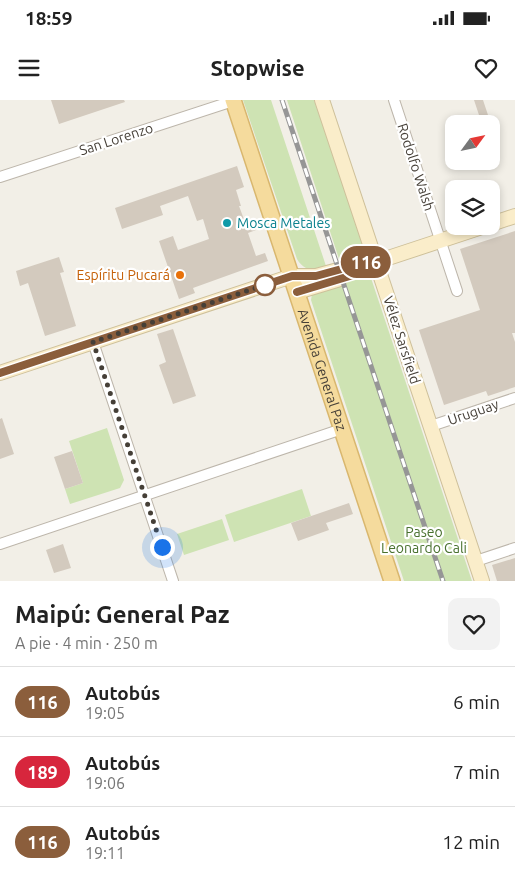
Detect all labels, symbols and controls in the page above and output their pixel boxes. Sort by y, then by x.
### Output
text: 18:59 [25,7,73,29]
icon: menu [15,54,43,82]
icon: heart [472,54,500,82]
text: Stopwise [210,55,305,80]
north arrow [445,115,500,170]
map controls [445,115,500,235]
street label: San Lorenzo [77,120,155,158]
street label: Rodolfo Walsh [394,121,438,213]
button: layers [445,180,500,235]
place label: Mosca Metales [237,215,330,231]
marker: Mosca Metales [221,217,233,229]
line badge: 116 [337,246,395,278]
text: 116 [351,252,381,272]
place label: Espíritu Pucará [77,267,170,283]
marker: Espíritu Pucará [174,269,186,281]
unlabelled marker [254,274,276,296]
street label: Vélez Sarsfield [380,294,424,386]
street label: Avenida General Paz [295,307,350,433]
street label: Uruguay [445,396,501,428]
park label: Paseo Leonardo Cali [381,524,467,556]
your location [150,535,175,560]
button: heart [448,598,500,650]
text: Maipú: General Paz [15,601,230,628]
text: A pie · 4 min · 250 m [15,634,158,652]
text: Autobús [85,682,160,704]
text: 6 min [453,691,500,713]
text: 116 [27,692,58,712]
text: 19:05 [85,704,125,722]
text: Autobús [85,752,160,774]
text: 7 min [453,761,500,783]
text: 189 [27,762,58,782]
text: 19:06 [85,774,125,792]
text: Autobús [85,822,160,844]
text: 12 min [442,831,500,853]
text: 116 [27,832,58,852]
text: 19:11 [85,844,125,862]

